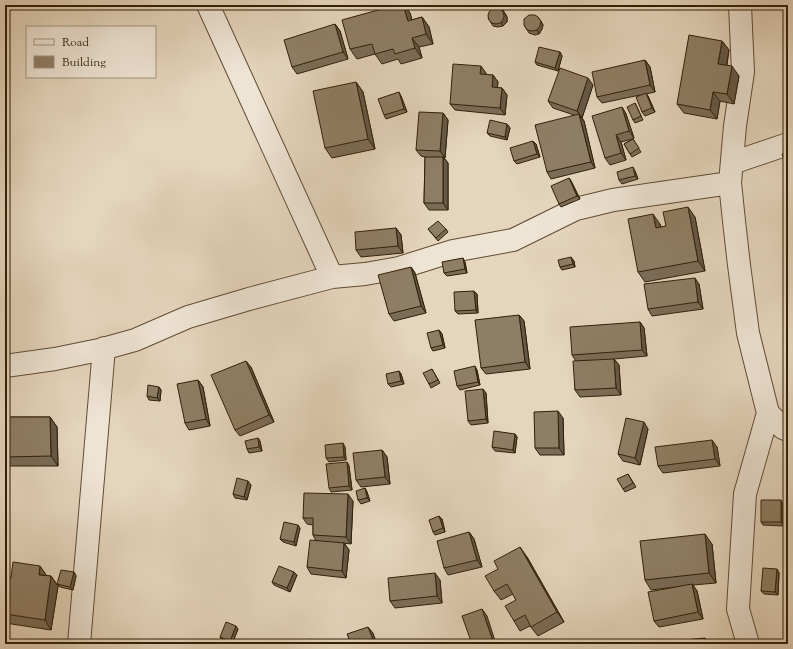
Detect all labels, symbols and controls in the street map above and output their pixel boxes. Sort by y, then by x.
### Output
legend [26,26,156,78]
text: Road [62,34,89,52]
text: Building [62,54,106,72]

